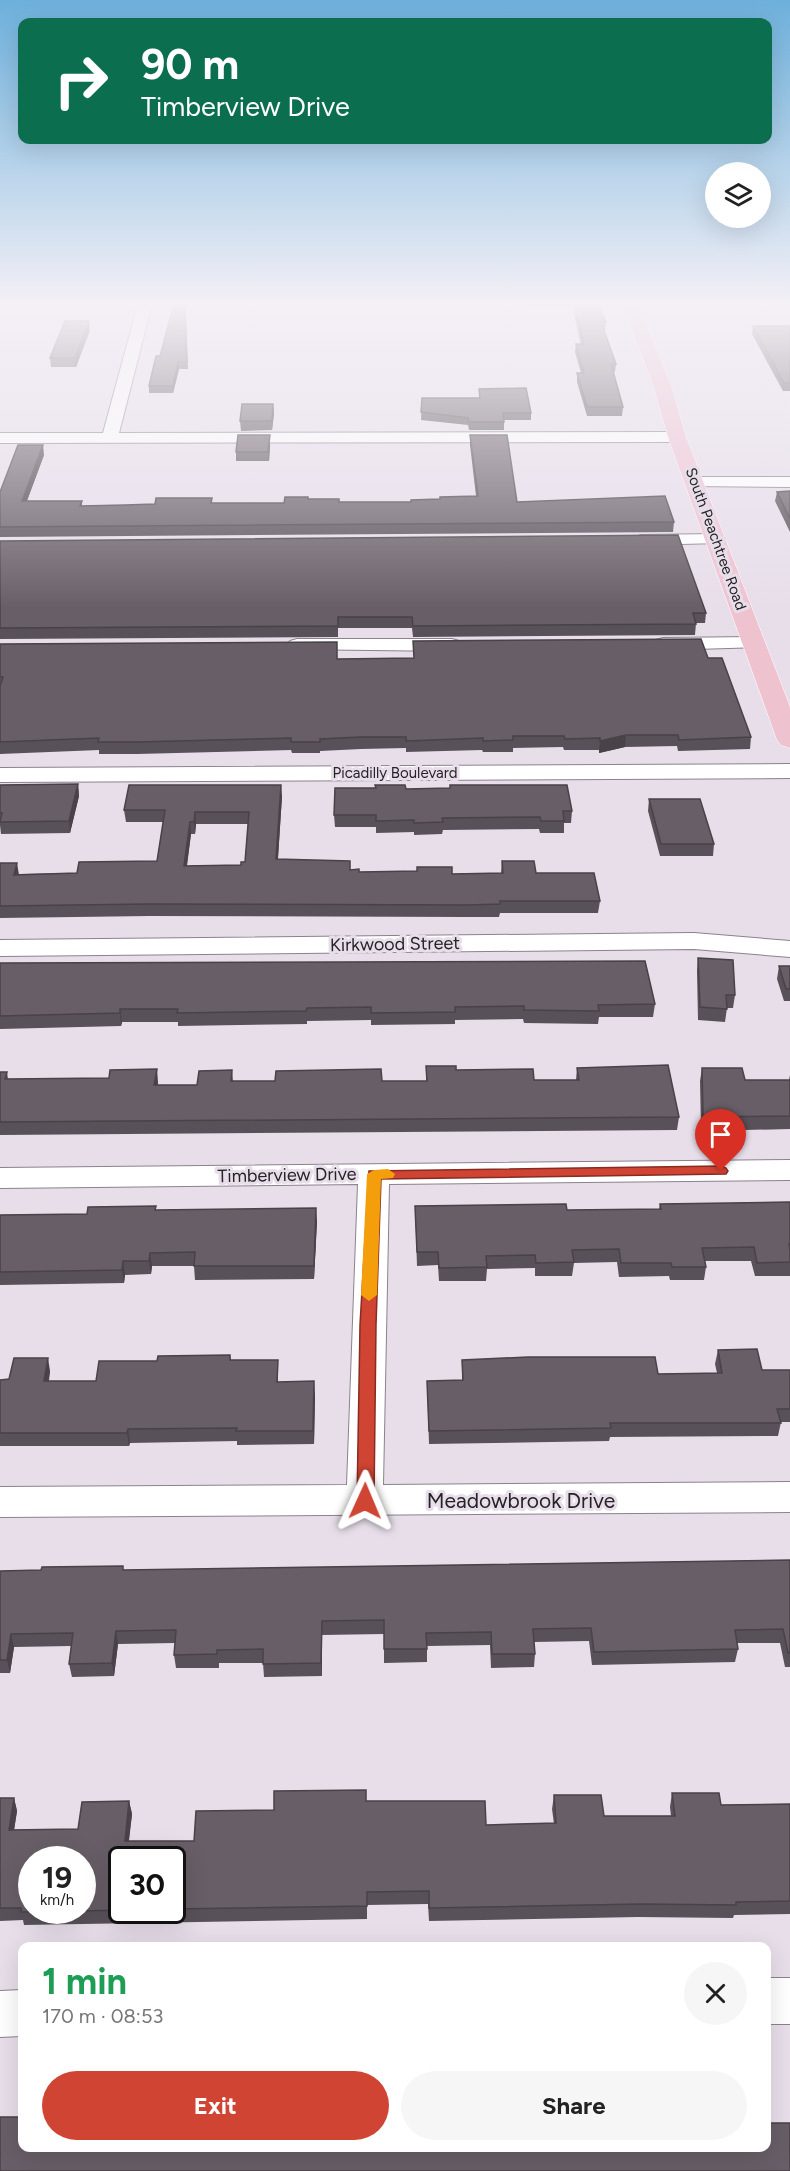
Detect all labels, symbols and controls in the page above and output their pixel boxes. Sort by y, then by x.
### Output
text: 90 m [141,39,239,90]
icon: right [42,42,120,120]
text: Timberview Drive [141,90,350,123]
map controls [705,162,771,228]
button: layers [705,162,771,228]
street label: South Peachtree Road [682,465,750,613]
street label: Picadilly Boulevard [332,764,458,782]
street label: Kirkwood Street [330,932,460,956]
pin [695,1109,746,1171]
icon: arrive [704,1118,737,1151]
street label: Timberview Drive [217,1163,357,1187]
position arrow [333,1469,397,1533]
street label: Meadowbrook Drive [427,1488,615,1513]
speed limit sign: 30 [108,1846,186,1924]
text: 19 [42,1859,72,1896]
text: km/h [40,1891,74,1909]
text: 1 min [42,1960,127,2003]
button: close [684,1962,747,2025]
text: 170 m · 08:53 [42,2004,163,2028]
button: Exit [42,2071,389,2140]
button: Share [401,2071,747,2140]

